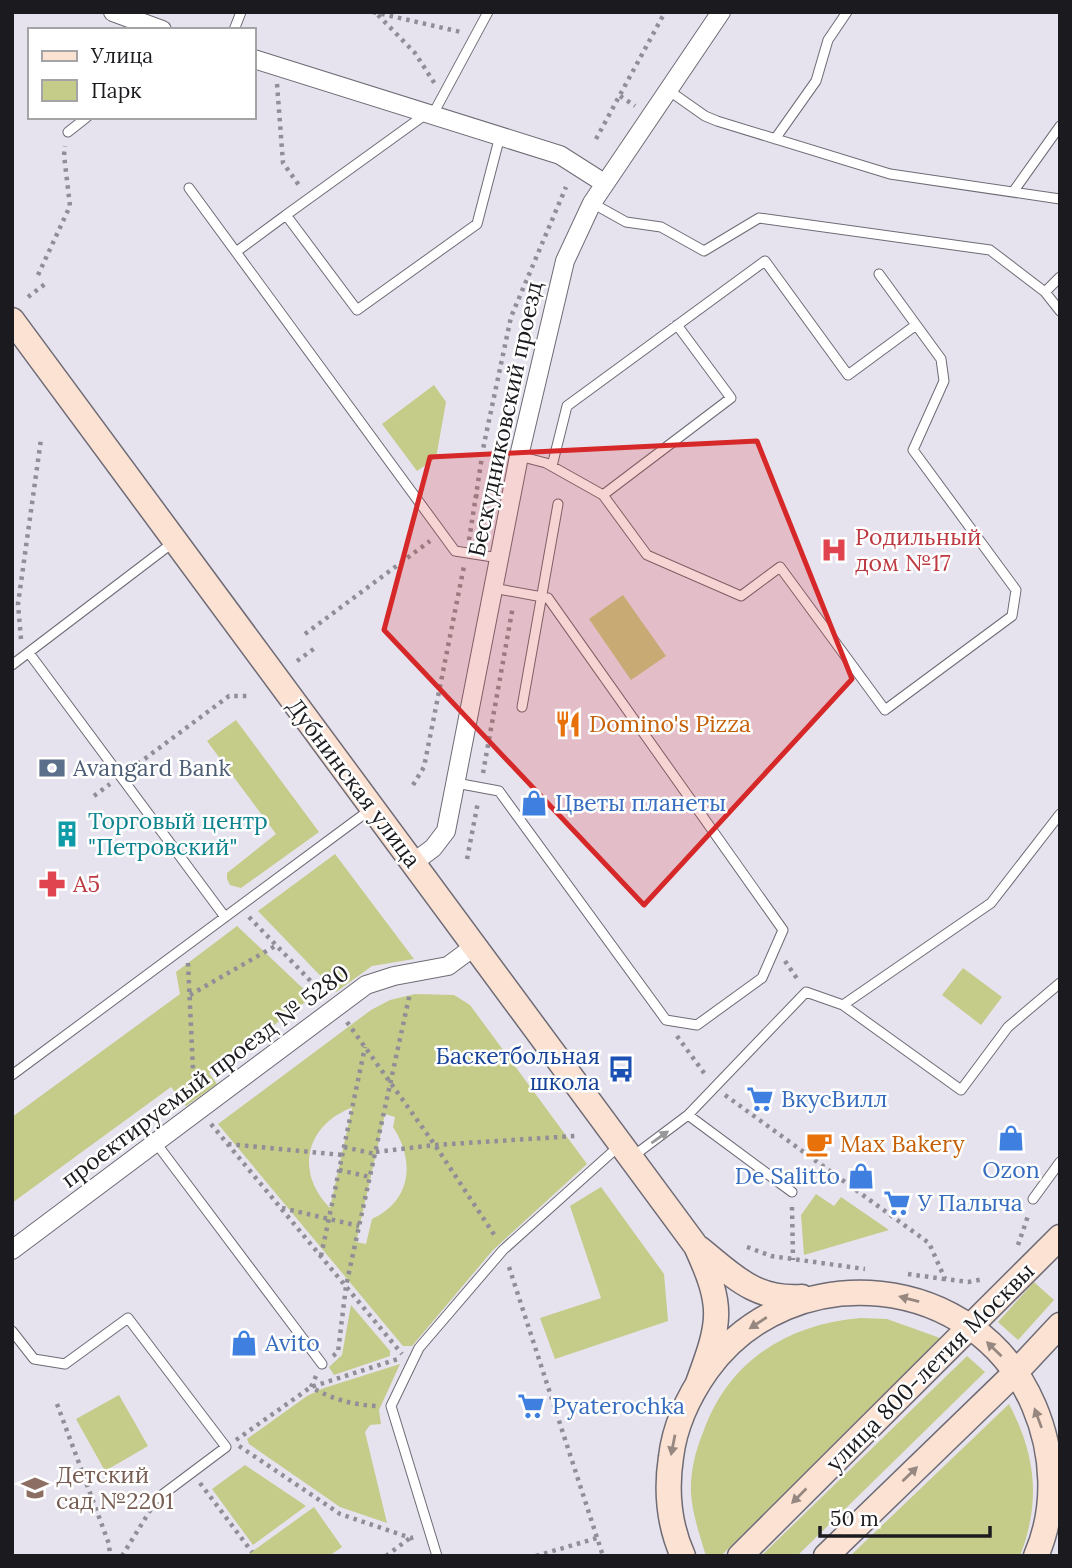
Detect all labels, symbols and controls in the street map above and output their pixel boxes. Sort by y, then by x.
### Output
legend [28,28,256,119]
text: Улица [90,42,153,69]
text: Парк [91,77,142,104]
street label: Бескудниковский проезд [461,279,548,559]
place label: Родильный дом №17 [855,522,981,577]
hospital icon: Родильный дом №17 [819,535,849,565]
street label: Дубнинская улица [281,692,428,873]
restaurant icon: Domino's Pizza [553,709,583,739]
place label: Domino's Pizza [589,709,751,738]
bank icon: Avangard Bank [37,753,67,783]
place label: Avangard Bank [72,753,231,782]
shop icon: Цветы планеты [519,788,549,818]
place label: Цветы планеты [555,788,726,817]
place label: Торговый центр "Петровский" [88,806,268,861]
building icon: Торговый центр "Петровский" [52,819,82,849]
pharmacy icon: А5 [37,869,67,899]
place label: А5 [72,869,100,898]
street label: проектируемый проезд № 5280 [55,958,354,1193]
place label: Баскетбольная школа [436,1041,600,1096]
bus stop icon: Баскетбольная школа [606,1054,636,1084]
supermarket icon: ВкусВилл [745,1084,775,1114]
place label: ВкусВилл [781,1084,887,1113]
shop icon: Ozon [996,1123,1026,1153]
cafe icon: Max Bakery [804,1129,834,1159]
place label: Max Bakery [840,1129,965,1158]
one-way arrow [651,1130,669,1144]
place label: Ozon [982,1155,1040,1184]
place label: De Salitto [735,1161,840,1190]
shop icon: De Salitto [846,1161,876,1191]
supermarket icon: У Палыча [882,1188,912,1218]
place label: У Палыча [917,1188,1023,1217]
street label: улица 800-летия Москвы [819,1256,1040,1477]
one-way arrow [898,1294,919,1304]
one-way arrow [748,1316,767,1329]
shop icon: Avito [229,1328,259,1358]
place label: Avito [264,1328,320,1357]
one-way arrow [986,1340,1003,1357]
supermarket icon: Pyaterochka [516,1391,546,1421]
place label: Pyaterochka [552,1391,685,1420]
one-way arrow [1033,1407,1044,1428]
one-way arrow [667,1434,678,1456]
place label: Детский сад №2201 [56,1460,174,1515]
one-way arrow [902,1466,919,1483]
school or university icon: Детский сад №2201 [20,1473,50,1503]
one-way arrow [791,1487,808,1504]
scale bar [820,1494,990,1538]
text: 50 m [830,1505,879,1532]

